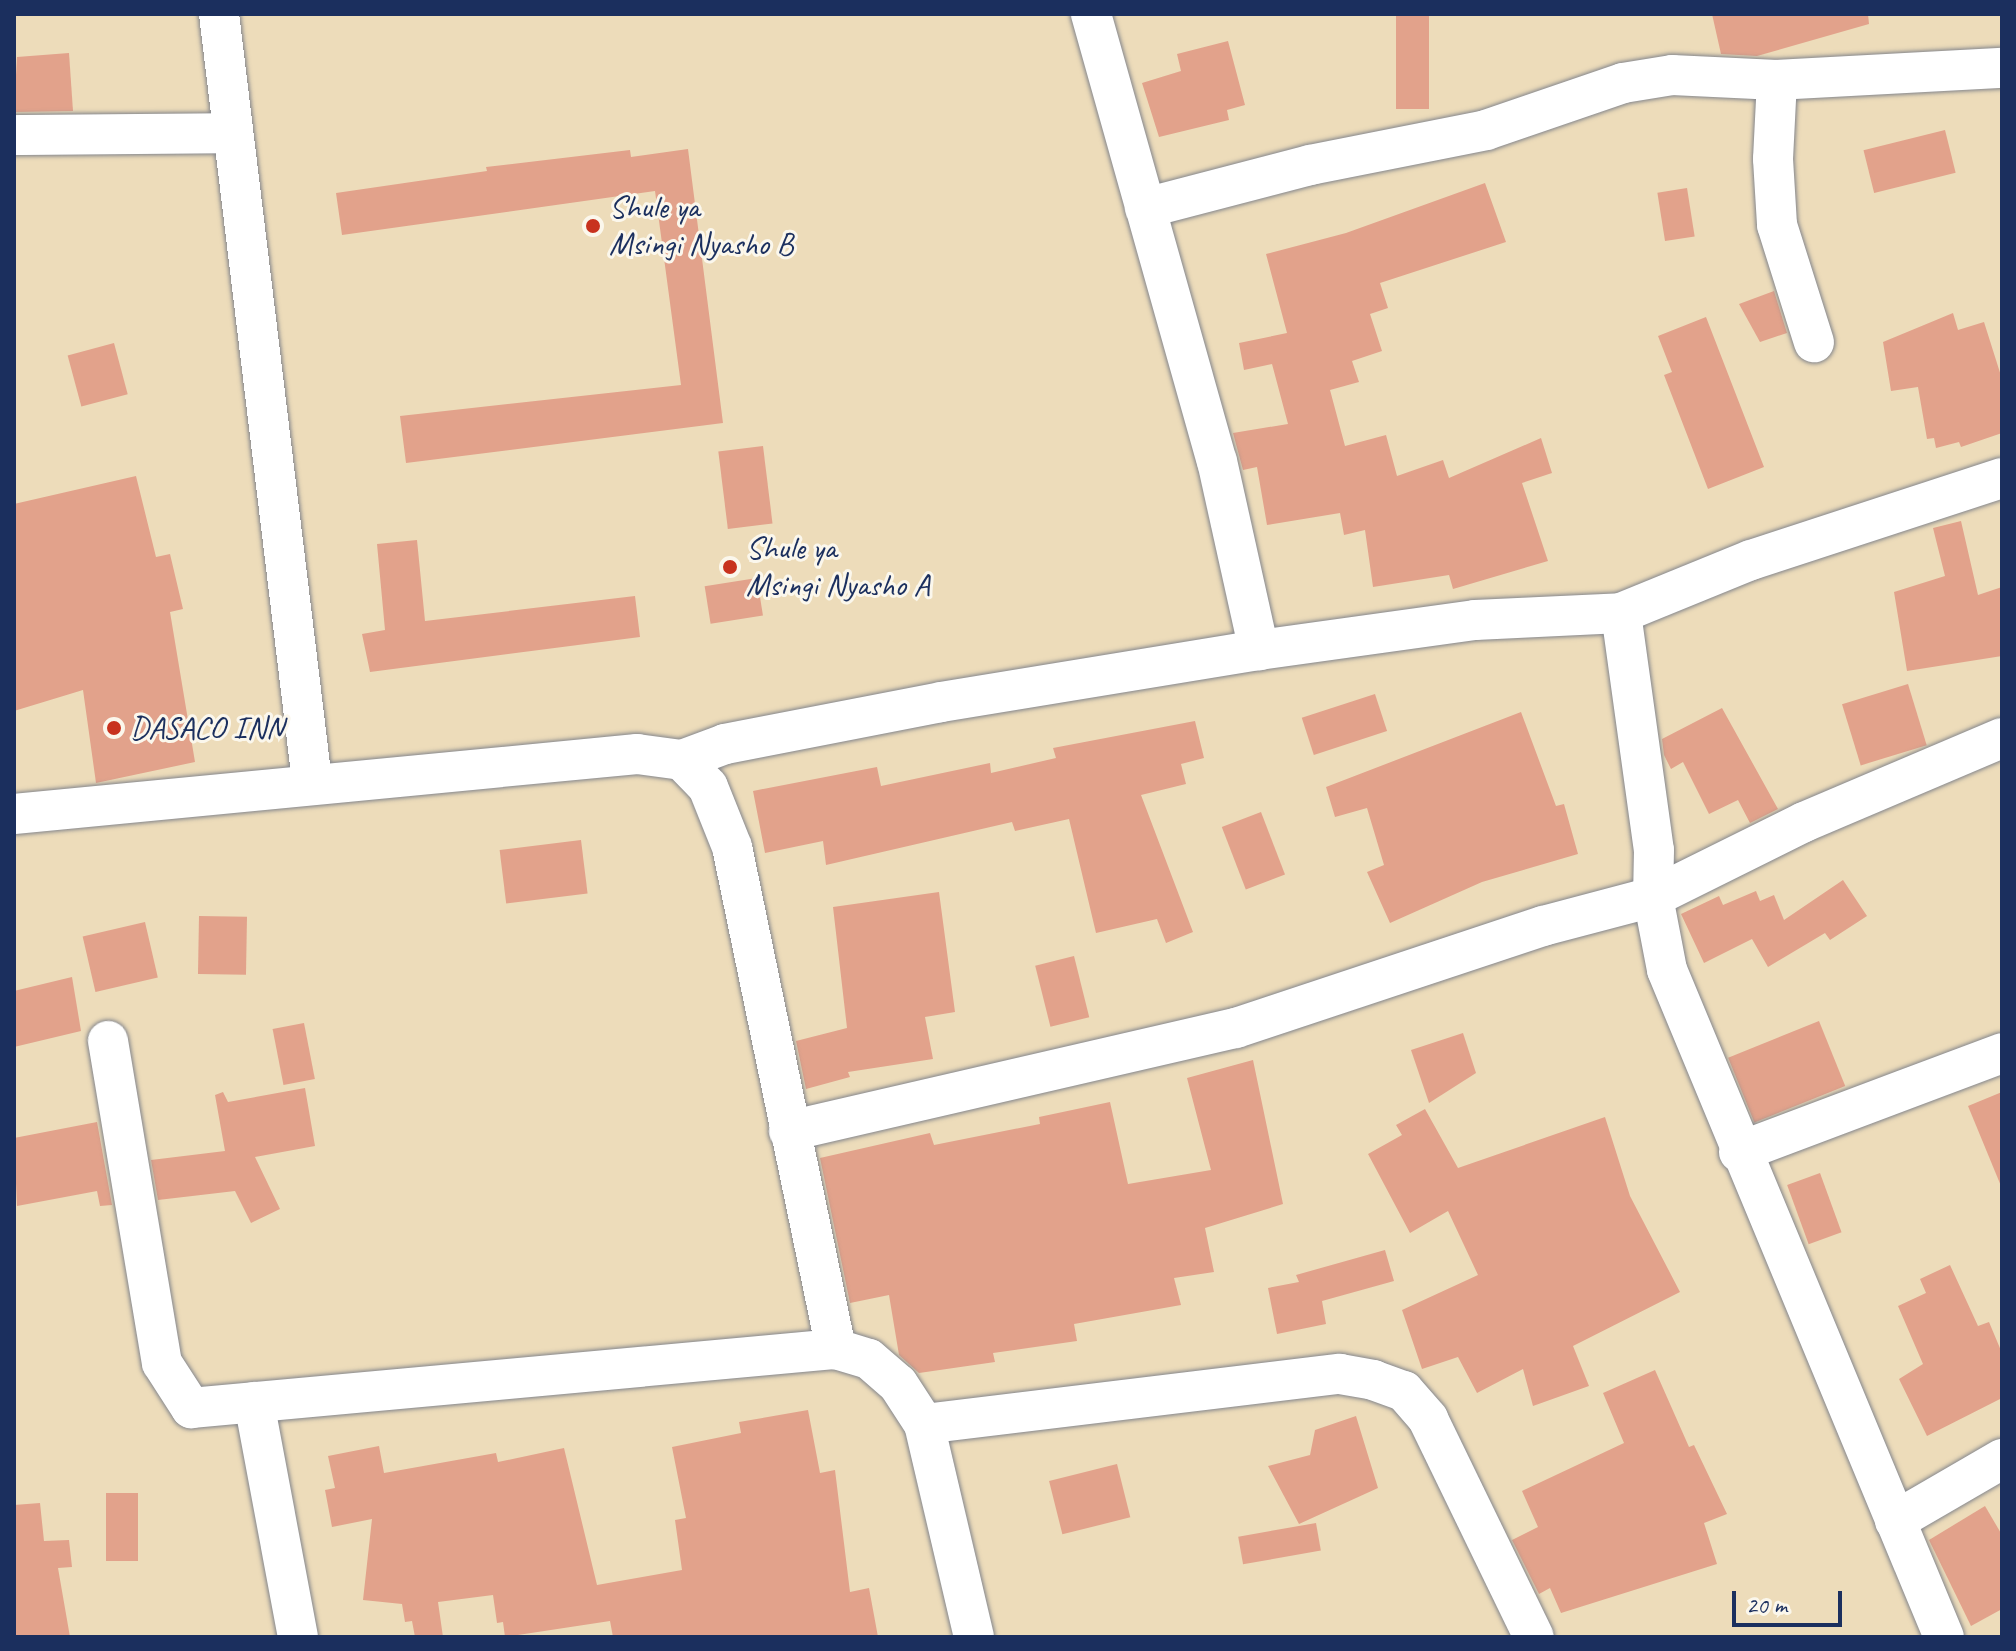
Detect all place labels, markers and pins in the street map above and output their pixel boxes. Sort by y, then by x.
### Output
place label: Shule ya Msingi Nyasho B [609,189,794,264]
marker: Shule ya Msingi Nyasho B [584,217,602,235]
place label: Shule ya Msingi Nyasho A [746,530,930,605]
marker: Shule ya Msingi Nyasho A [721,558,739,576]
place label: DASACO INN [130,709,284,747]
marker: DASACO INN [105,719,123,737]

